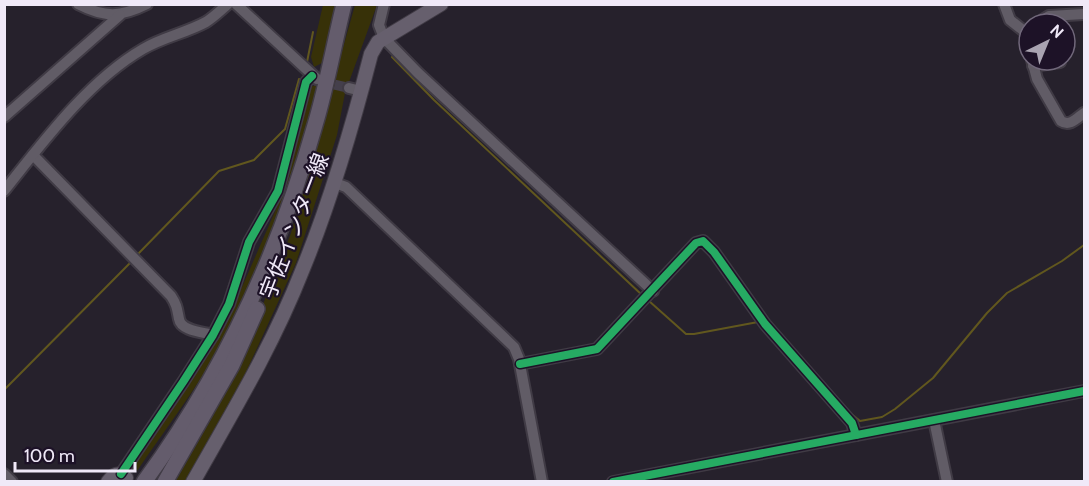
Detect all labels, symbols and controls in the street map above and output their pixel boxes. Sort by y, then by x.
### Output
north arrow [1017,12,1077,72]
text: N [1046,21,1068,42]
street label: 宇佐インター線 [254,149,335,303]
scale bar [15,435,135,473]
text: 100 m [24,445,75,467]

